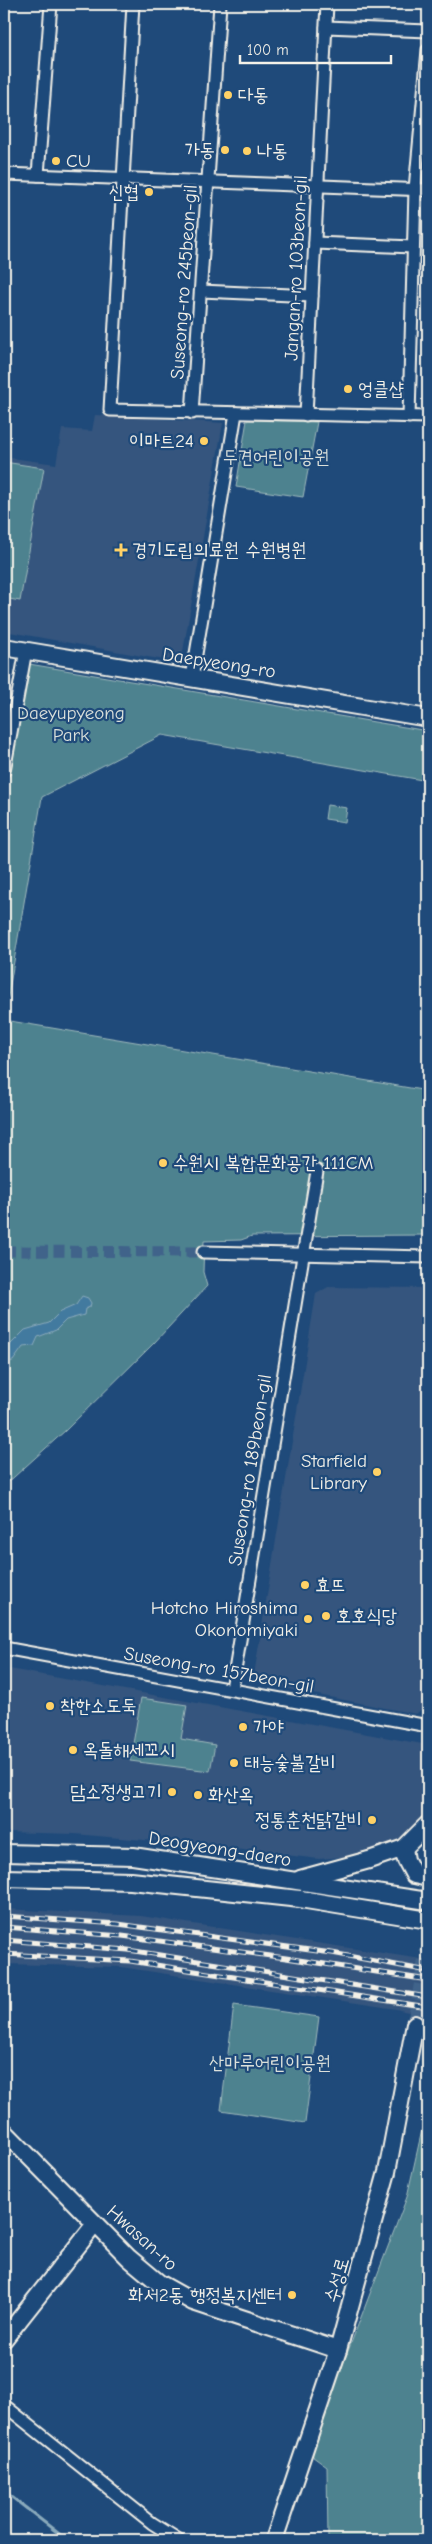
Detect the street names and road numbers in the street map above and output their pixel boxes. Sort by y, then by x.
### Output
street label: Jangan-ro 103beon-gil [280,175,312,361]
street label: Suseong-ro 245beon-gil [166,184,202,380]
street label: Daepyeong-ro [161,643,277,683]
street label: Suseong-ro 189beon-gil [224,1373,276,1567]
street label: Suseong-ro 157beon-gil [122,1642,316,1698]
street label: Deogyeong-daero [147,1827,293,1871]
street label: Hwasan-ro [102,2201,182,2275]
street label: 수성로 [320,2255,354,2305]

